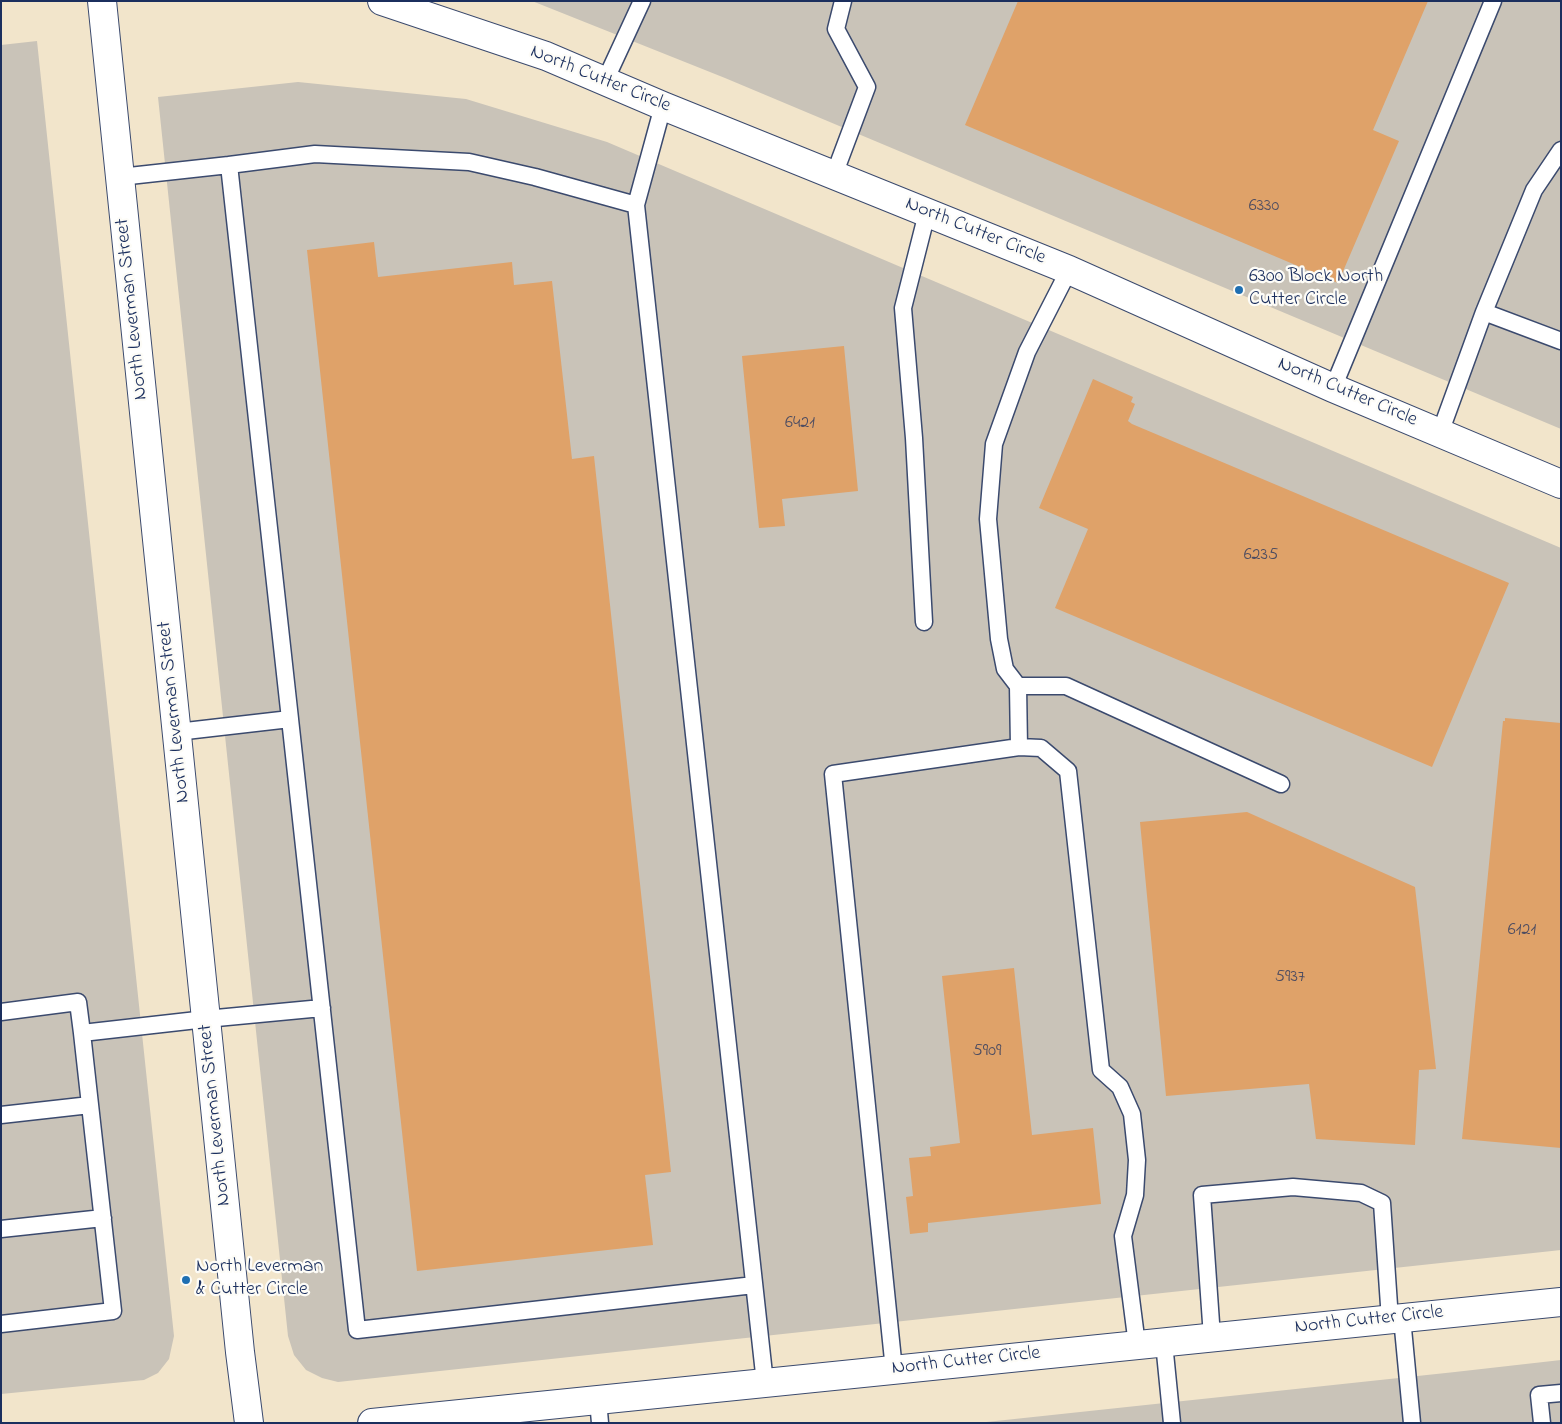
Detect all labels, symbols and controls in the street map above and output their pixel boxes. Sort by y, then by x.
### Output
street label: North Cutter Circle [526,41,674,119]
street label: North Cutter Circle [901,193,1049,271]
house number: 6330 [1249,196,1279,218]
street label: North Leverman Street [112,217,154,401]
place label: 6300 Block North Cutter Circle [1249,266,1383,313]
marker: 6300 Block North Cutter Circle [1233,284,1245,296]
street label: North Cutter Circle [1274,353,1420,433]
house number: 6421 [785,413,815,435]
house number: 6235 [1244,545,1278,567]
street label: North Leverman Street [154,620,196,804]
house number: 6121 [1508,920,1536,942]
house number: 5937 [1275,967,1305,989]
street label: North Leverman Street [195,1023,237,1207]
house number: 5909 [973,1041,1001,1063]
place label: North Leverman & Cutter Circle [196,1256,323,1303]
marker: North Leverman & Cutter Circle [180,1274,192,1286]
street label: North Cutter Circle [1294,1301,1444,1341]
street label: North Cutter Circle [891,1342,1041,1382]

